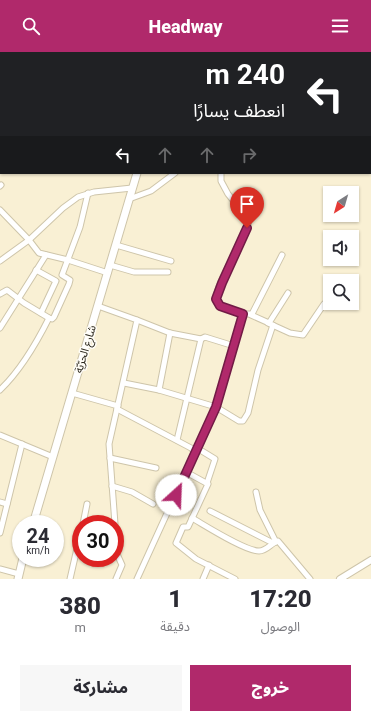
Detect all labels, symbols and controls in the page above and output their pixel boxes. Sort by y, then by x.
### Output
icon: search [20,15,42,37]
icon: menu [329,15,351,37]
text: Headway [149,16,222,37]
text: 240 m [206,58,285,91]
icon: left [299,68,351,120]
text: انعطف يسارًا [193,100,285,121]
icon: left [112,144,134,166]
icon: ahead [154,144,176,166]
icon: ahead [196,144,218,166]
icon: right [238,144,260,166]
north arrow [323,186,359,222]
map controls [323,186,359,310]
pin [230,187,264,228]
icon: arrive [236,193,258,215]
button: sound [323,230,359,266]
button: search [323,274,359,310]
street label: شارع الحرّيّة [72,323,100,375]
position arrow [155,474,197,516]
speed limit sign: 30 [72,515,124,567]
text: 24 [27,524,49,548]
text: km/h [26,545,50,556]
text: 1 [168,585,182,613]
text: 17:20 [249,585,312,613]
text: 380 [59,592,101,620]
text: دقيقة [160,619,190,634]
text: الوصول [261,619,300,634]
text: m [74,620,86,635]
button: مشاركة [20,665,182,711]
button: خروج [190,665,351,711]

